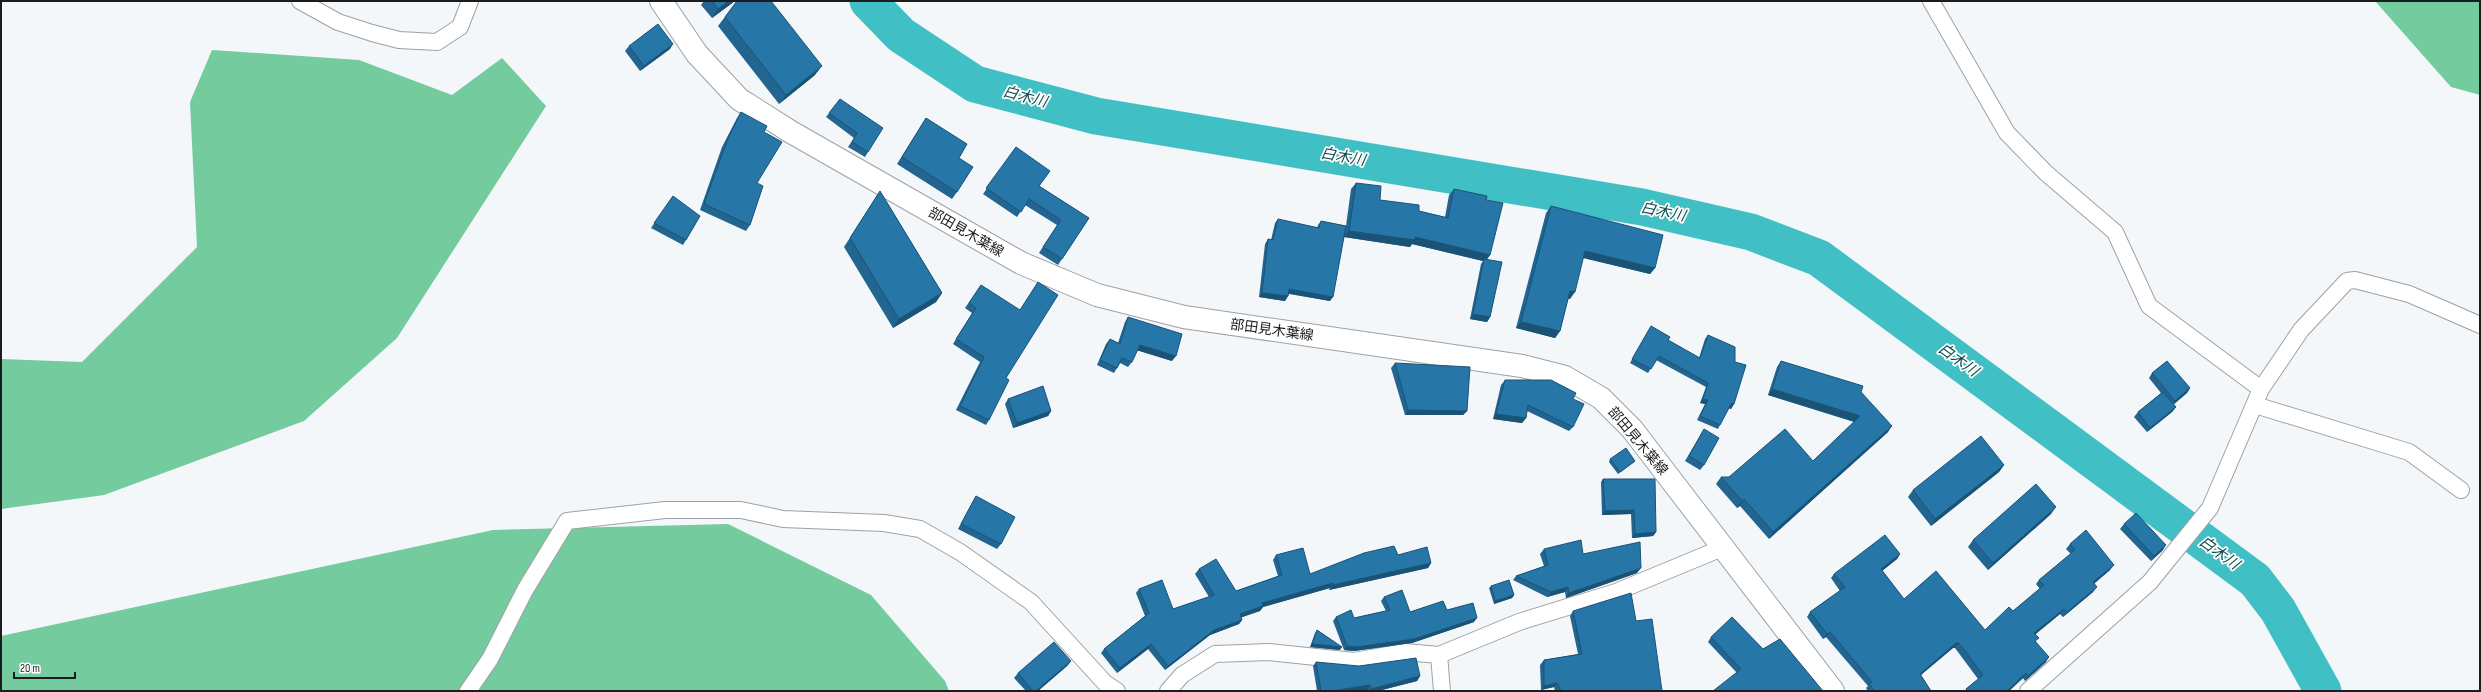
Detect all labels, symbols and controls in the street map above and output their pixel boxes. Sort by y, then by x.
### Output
water label: 白木川 [1001,82,1051,113]
water label: 白木川 [1319,144,1369,171]
water label: 白木川 [1639,198,1689,226]
street label: 部田見木葉線 [925,204,1007,260]
street label: 部田見木葉線 [1229,316,1315,344]
water label: 白木川 [1934,339,1983,382]
street label: 部田見木葉線 [1604,403,1672,479]
water label: 白木川 [2195,532,2244,575]
scale bar [14,654,75,680]
text: 20 m [20,661,40,676]

